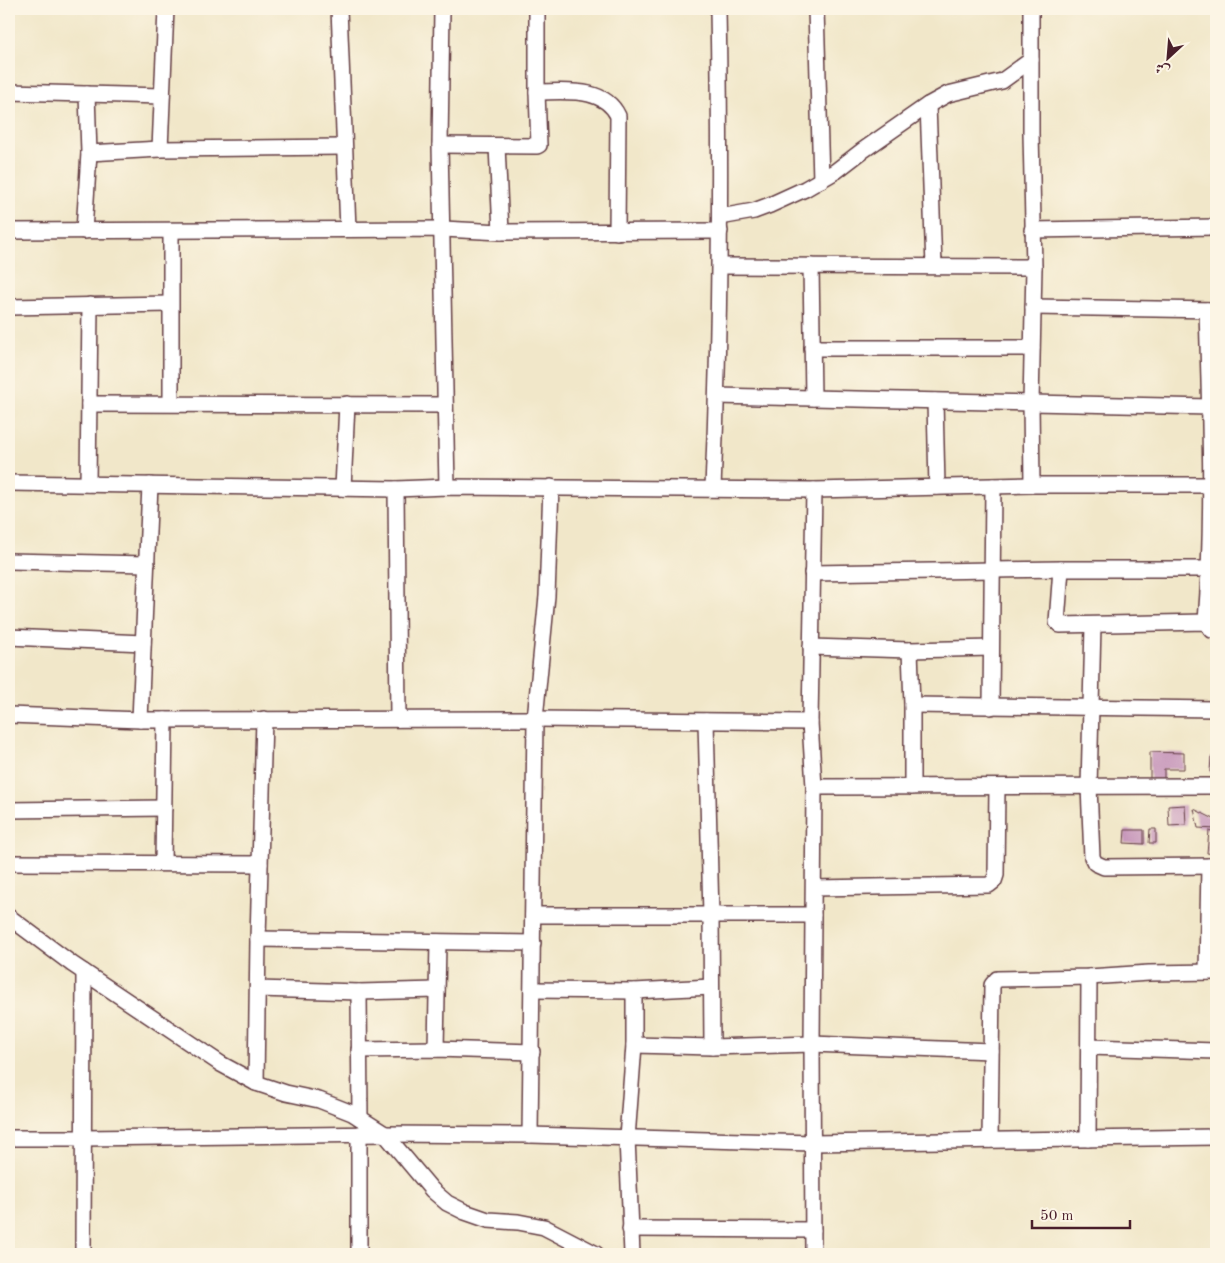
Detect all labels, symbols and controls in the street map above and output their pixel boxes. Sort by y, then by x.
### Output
north arrow [1142,32,1192,82]
text: ش [1153,59,1172,78]
scale bar [1032,1198,1130,1230]
text: 50 m [1040,1209,1074,1224]

